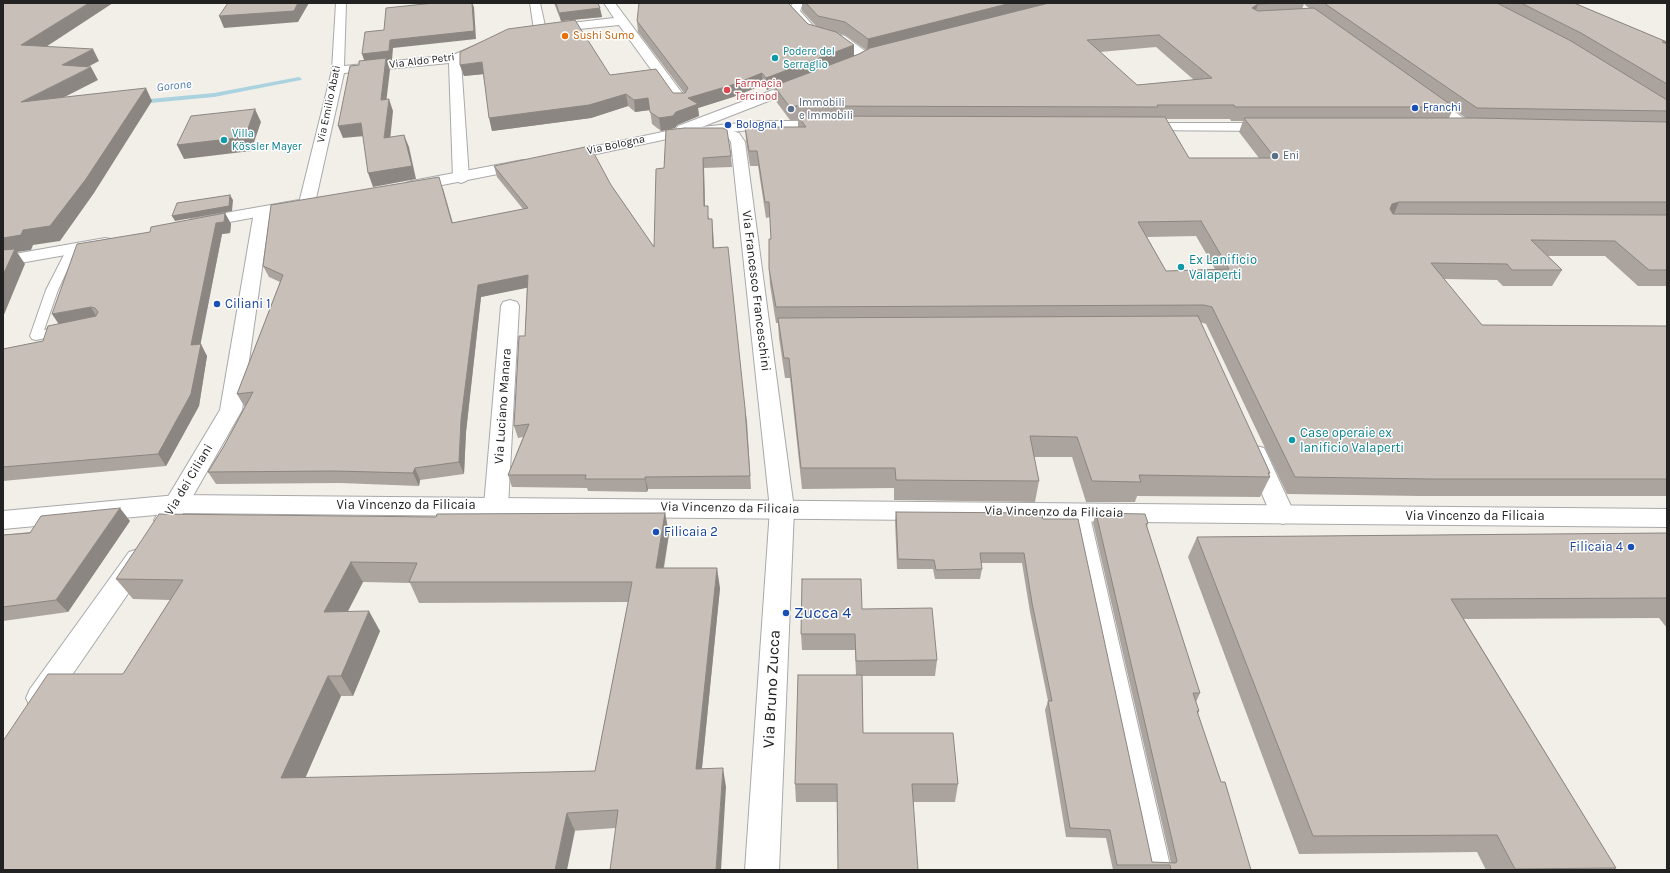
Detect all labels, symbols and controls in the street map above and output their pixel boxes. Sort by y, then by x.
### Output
place label: Sushi Sumo [573,29,634,43]
marker: Sushi Sumo [560,31,570,41]
place label: Podere del Serraglio [783,45,835,71]
street label: Via Aldo Petri [389,50,455,72]
marker: Podere del Serraglio [770,53,780,63]
street label: Via Emilio Abati [314,64,344,144]
water label: Gorone [156,77,192,95]
place label: Farmacia Tercinod [735,77,782,103]
marker: Farmacia Tercinod [722,85,732,95]
place label: Immobili e Immobili [799,96,853,122]
place label: Franchi [1423,101,1461,115]
marker: Franchi [1410,103,1420,113]
marker: Immobili e Immobili [786,104,796,114]
place label: Bologna 1 [736,118,783,132]
marker: Bologna 1 [723,120,733,130]
place label: Villa Kössler Mayer [232,127,302,153]
street label: Via Bologna [586,132,646,158]
marker: Villa Kössler Mayer [219,135,229,145]
place label: Eni [1283,149,1299,163]
marker: Eni [1270,151,1280,161]
street label: Via Francesco Franceschini [738,210,774,372]
place label: Ex Lanificio Valaperti [1189,252,1257,283]
marker: Ex Lanificio Valaperti [1176,262,1186,272]
place label: Ciliani 1 [225,296,271,312]
marker: Ciliani 1 [212,299,222,309]
street label: Via Luciano Manara [491,348,515,464]
place label: Case operaie ex lanificio Valaperti [1300,425,1404,456]
marker: Case operaie ex lanificio Valaperti [1287,435,1297,445]
street label: Via dei Ciliani [161,441,217,519]
street label: Via Vincenzo da Filicaia [336,497,476,513]
street label: Via Vincenzo da Filicaia [660,499,800,517]
street label: Via Vincenzo da Filicaia [984,503,1124,521]
street label: Via Vincenzo da Filicaia [1405,508,1545,524]
place label: Filicaia 2 [664,524,718,540]
marker: Filicaia 2 [651,527,661,537]
place label: Filicaia 4 [1570,539,1623,555]
marker: Filicaia 4 [1626,542,1636,552]
place label: Zucca 4 [794,603,851,623]
marker: Zucca 4 [781,608,791,618]
street label: Via Bruno Zucca [759,629,785,749]

